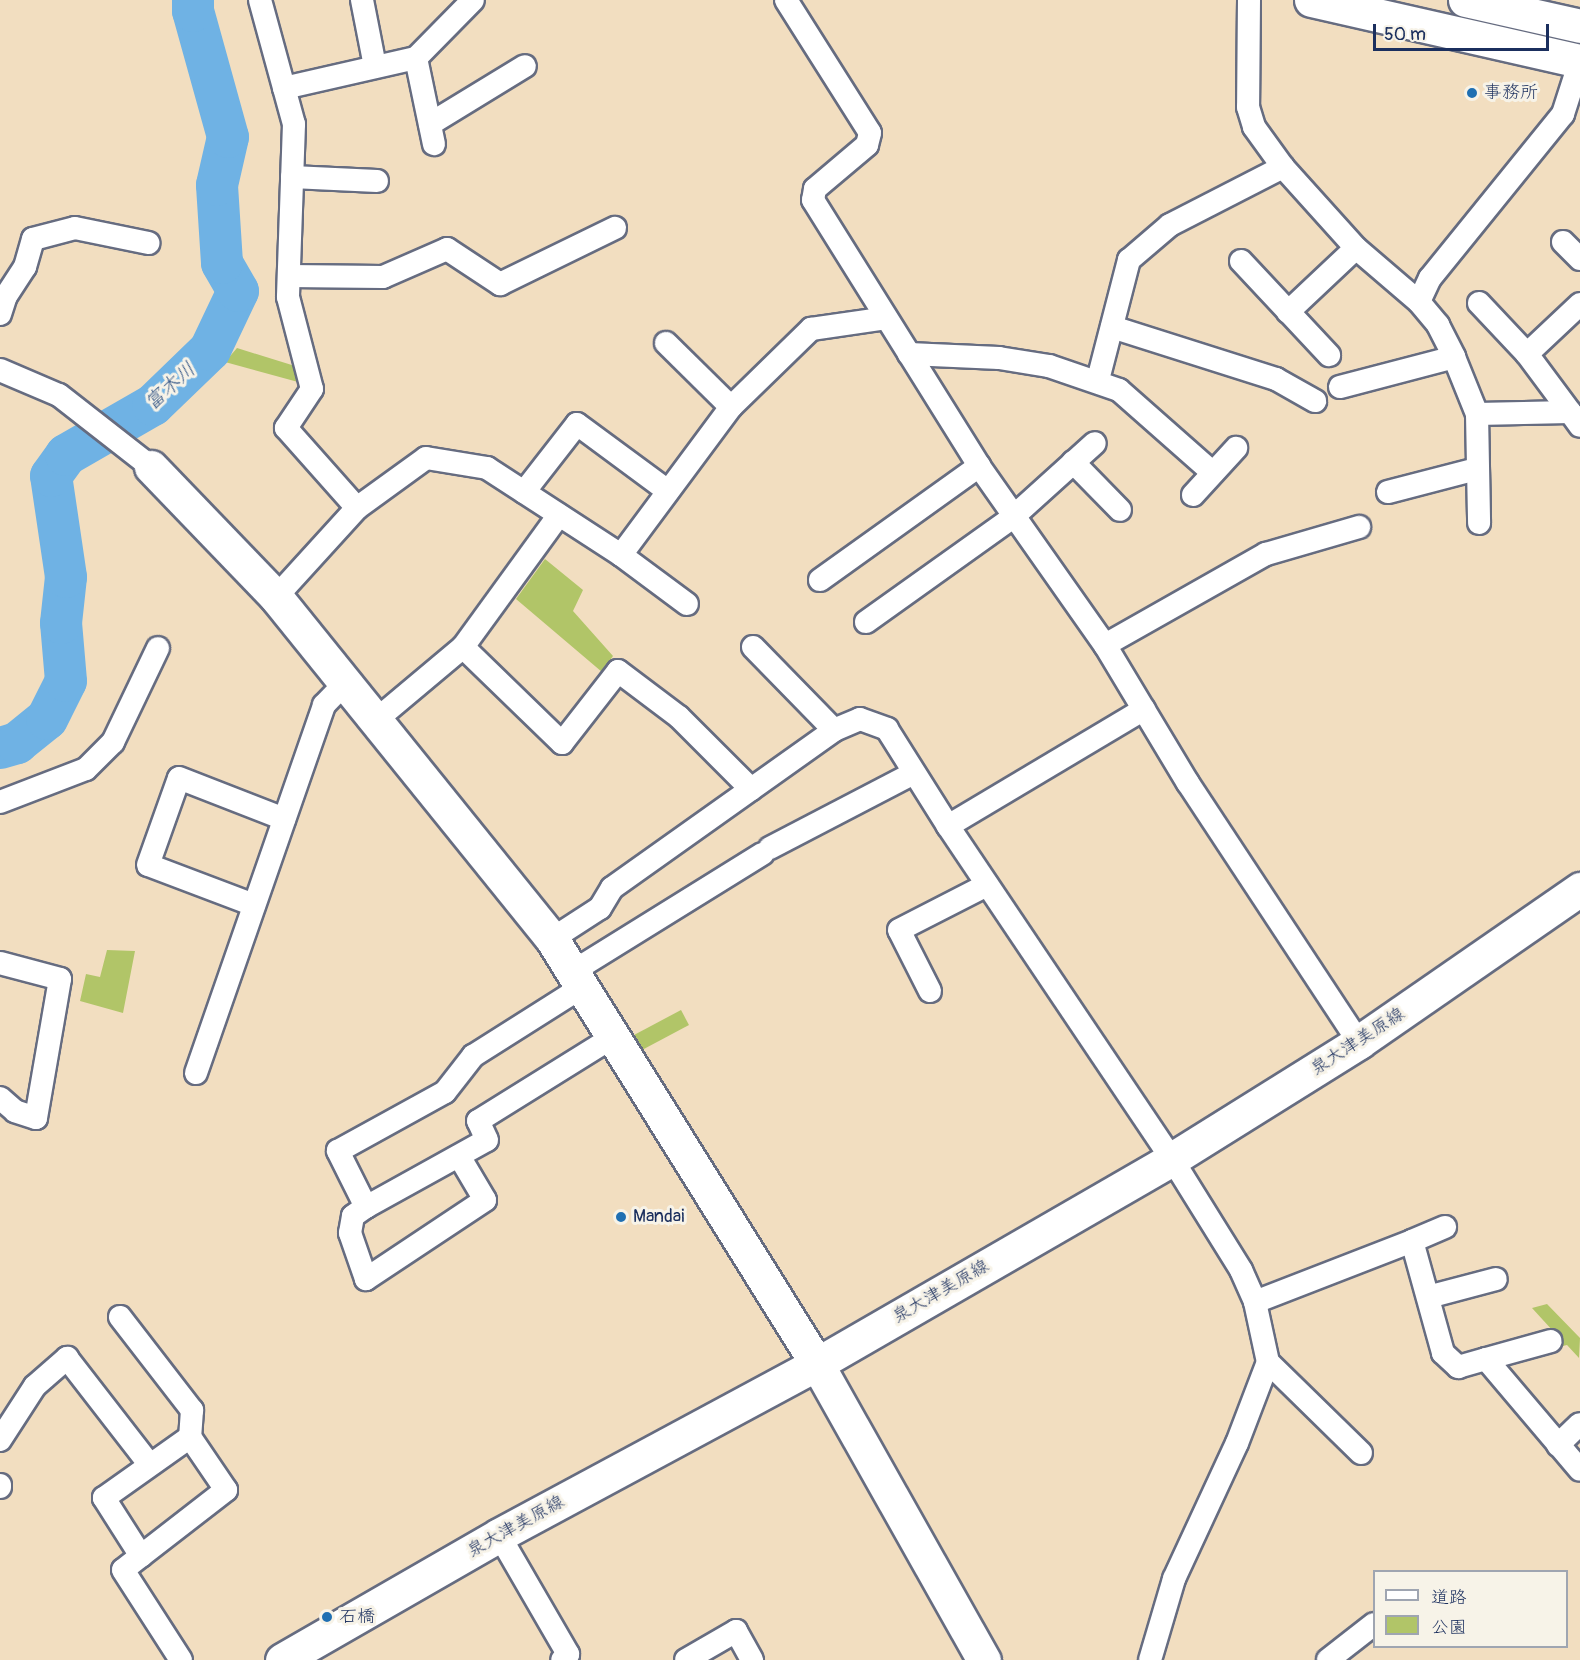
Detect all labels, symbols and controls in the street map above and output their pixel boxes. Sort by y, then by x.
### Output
scale bar [1376,12,1552,50]
text: 50 m [1384,23,1426,46]
place label: 事務所 [1484,82,1538,104]
marker: 事務所 [1465,86,1479,100]
water label: 富木川 [140,357,200,415]
street label: 泉大津美原線 [1307,1004,1409,1080]
place label: Mandai [633,1206,684,1228]
marker: Mandai [614,1210,628,1224]
street label: 泉大津美原線 [889,1256,993,1328]
street label: 泉大津美原線 [464,1491,568,1563]
legend [1373,1570,1568,1648]
text: 道路 [1431,1586,1467,1609]
place label: 石橋 [339,1606,375,1628]
marker: 石橋 [320,1610,334,1624]
text: 公園 [1431,1616,1467,1639]

